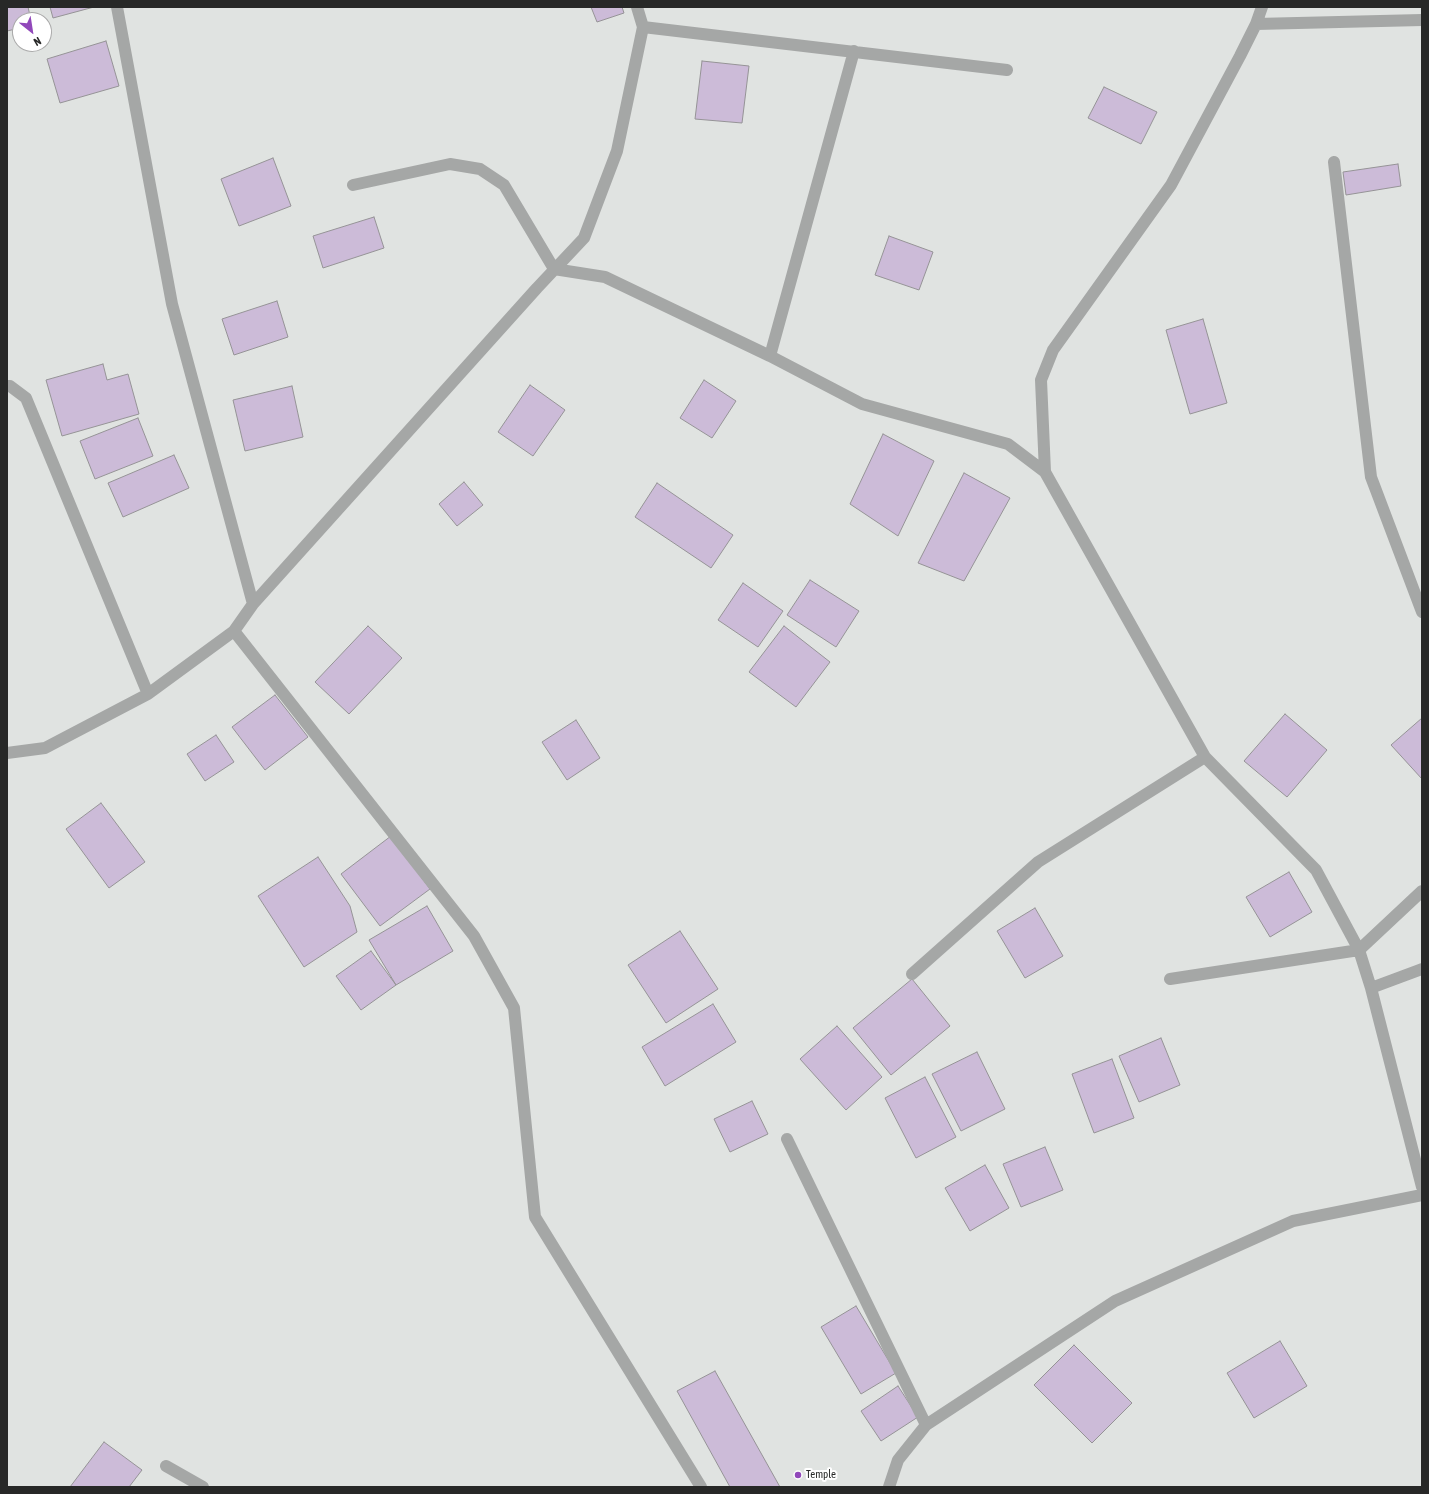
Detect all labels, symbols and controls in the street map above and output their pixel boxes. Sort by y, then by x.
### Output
north arrow [12,12,52,52]
text: N [32,35,43,48]
place label: Temple [806,1468,836,1482]
marker: Temple [793,1470,803,1480]

